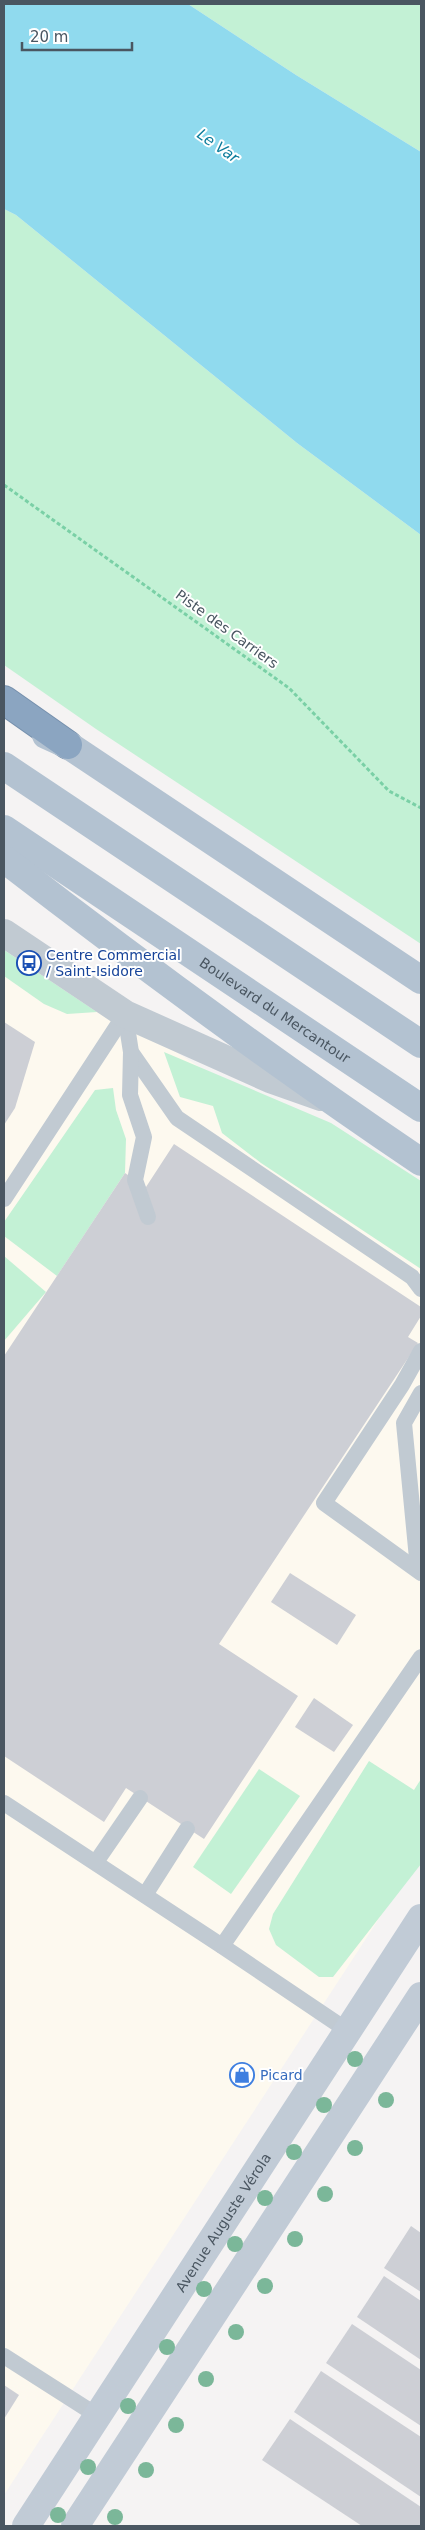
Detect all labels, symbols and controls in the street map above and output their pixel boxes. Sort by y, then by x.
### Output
scale bar [22,20,132,52]
text: 20 m [30,28,68,46]
water label: Le Var [194,125,243,167]
street label: Piste des Carriers [173,587,281,671]
place label: Centre Commercial / Saint-Isidore [46,947,181,979]
bus stop icon: Centre Commercial / Saint-Isidore [16,950,42,976]
street label: Boulevard du Mercantour [197,954,353,1066]
shop icon: Picard [229,2062,255,2088]
place label: Picard [260,2067,303,2083]
street label: Avenue Auguste Vérola [172,2150,274,2295]

